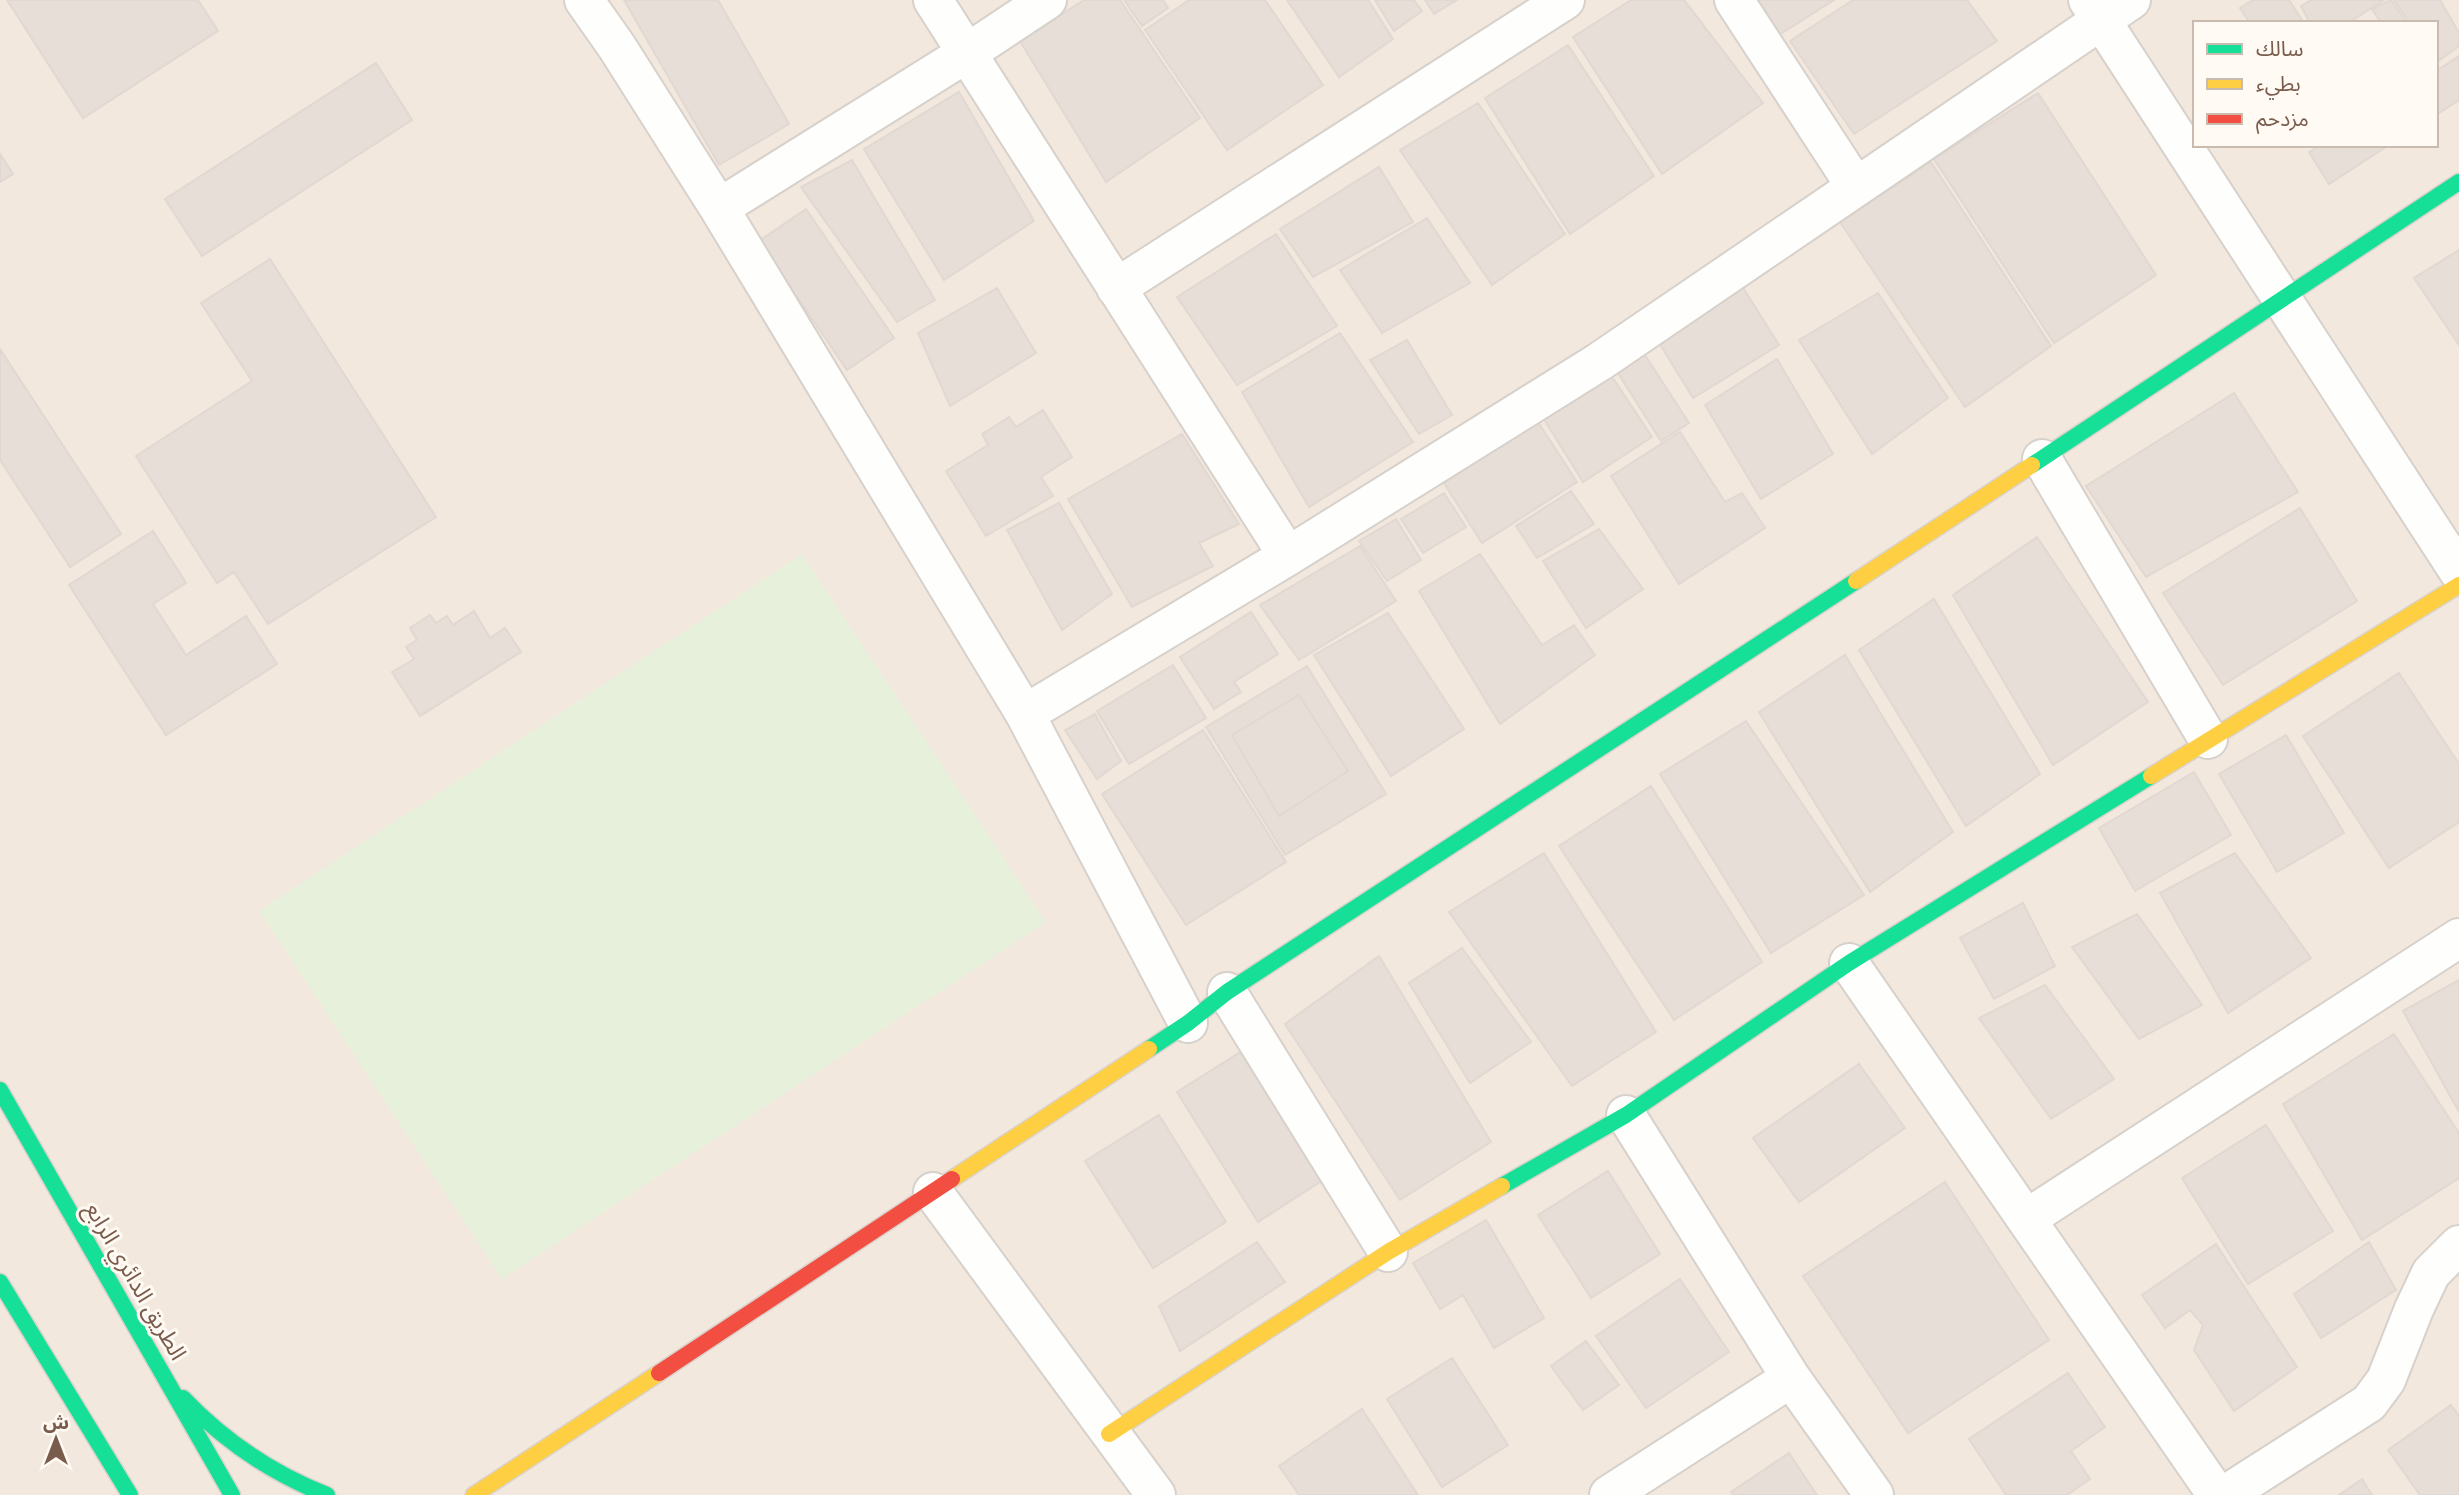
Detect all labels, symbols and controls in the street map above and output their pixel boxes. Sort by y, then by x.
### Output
legend [2193,21,2438,147]
text: سالك [2256,34,2303,63]
text: بطيء [2256,69,2301,100]
text: مزدحم [2256,104,2309,134]
street label: الطريق الدائري الرابع [76,1196,194,1367]
north arrow [21,1404,91,1474]
text: ش [43,1409,69,1435]

